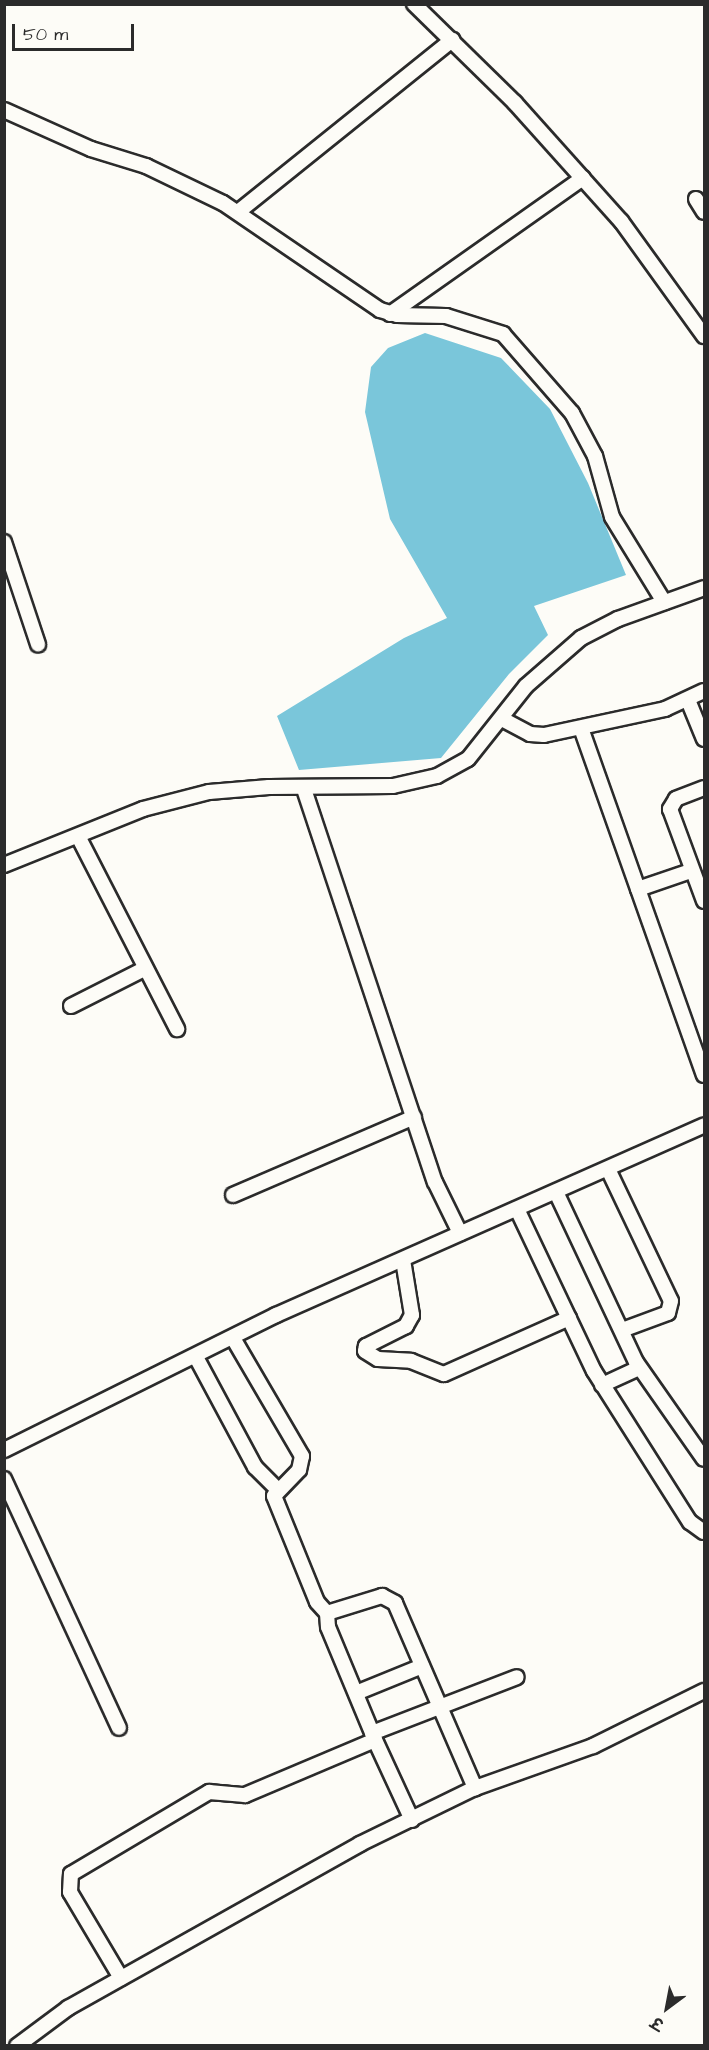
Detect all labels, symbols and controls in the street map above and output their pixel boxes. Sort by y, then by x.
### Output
scale bar [15,12,136,50]
text: 50 m [23,22,68,47]
north arrow [637,1978,697,2038]
text: उ [647,2011,668,2035]

